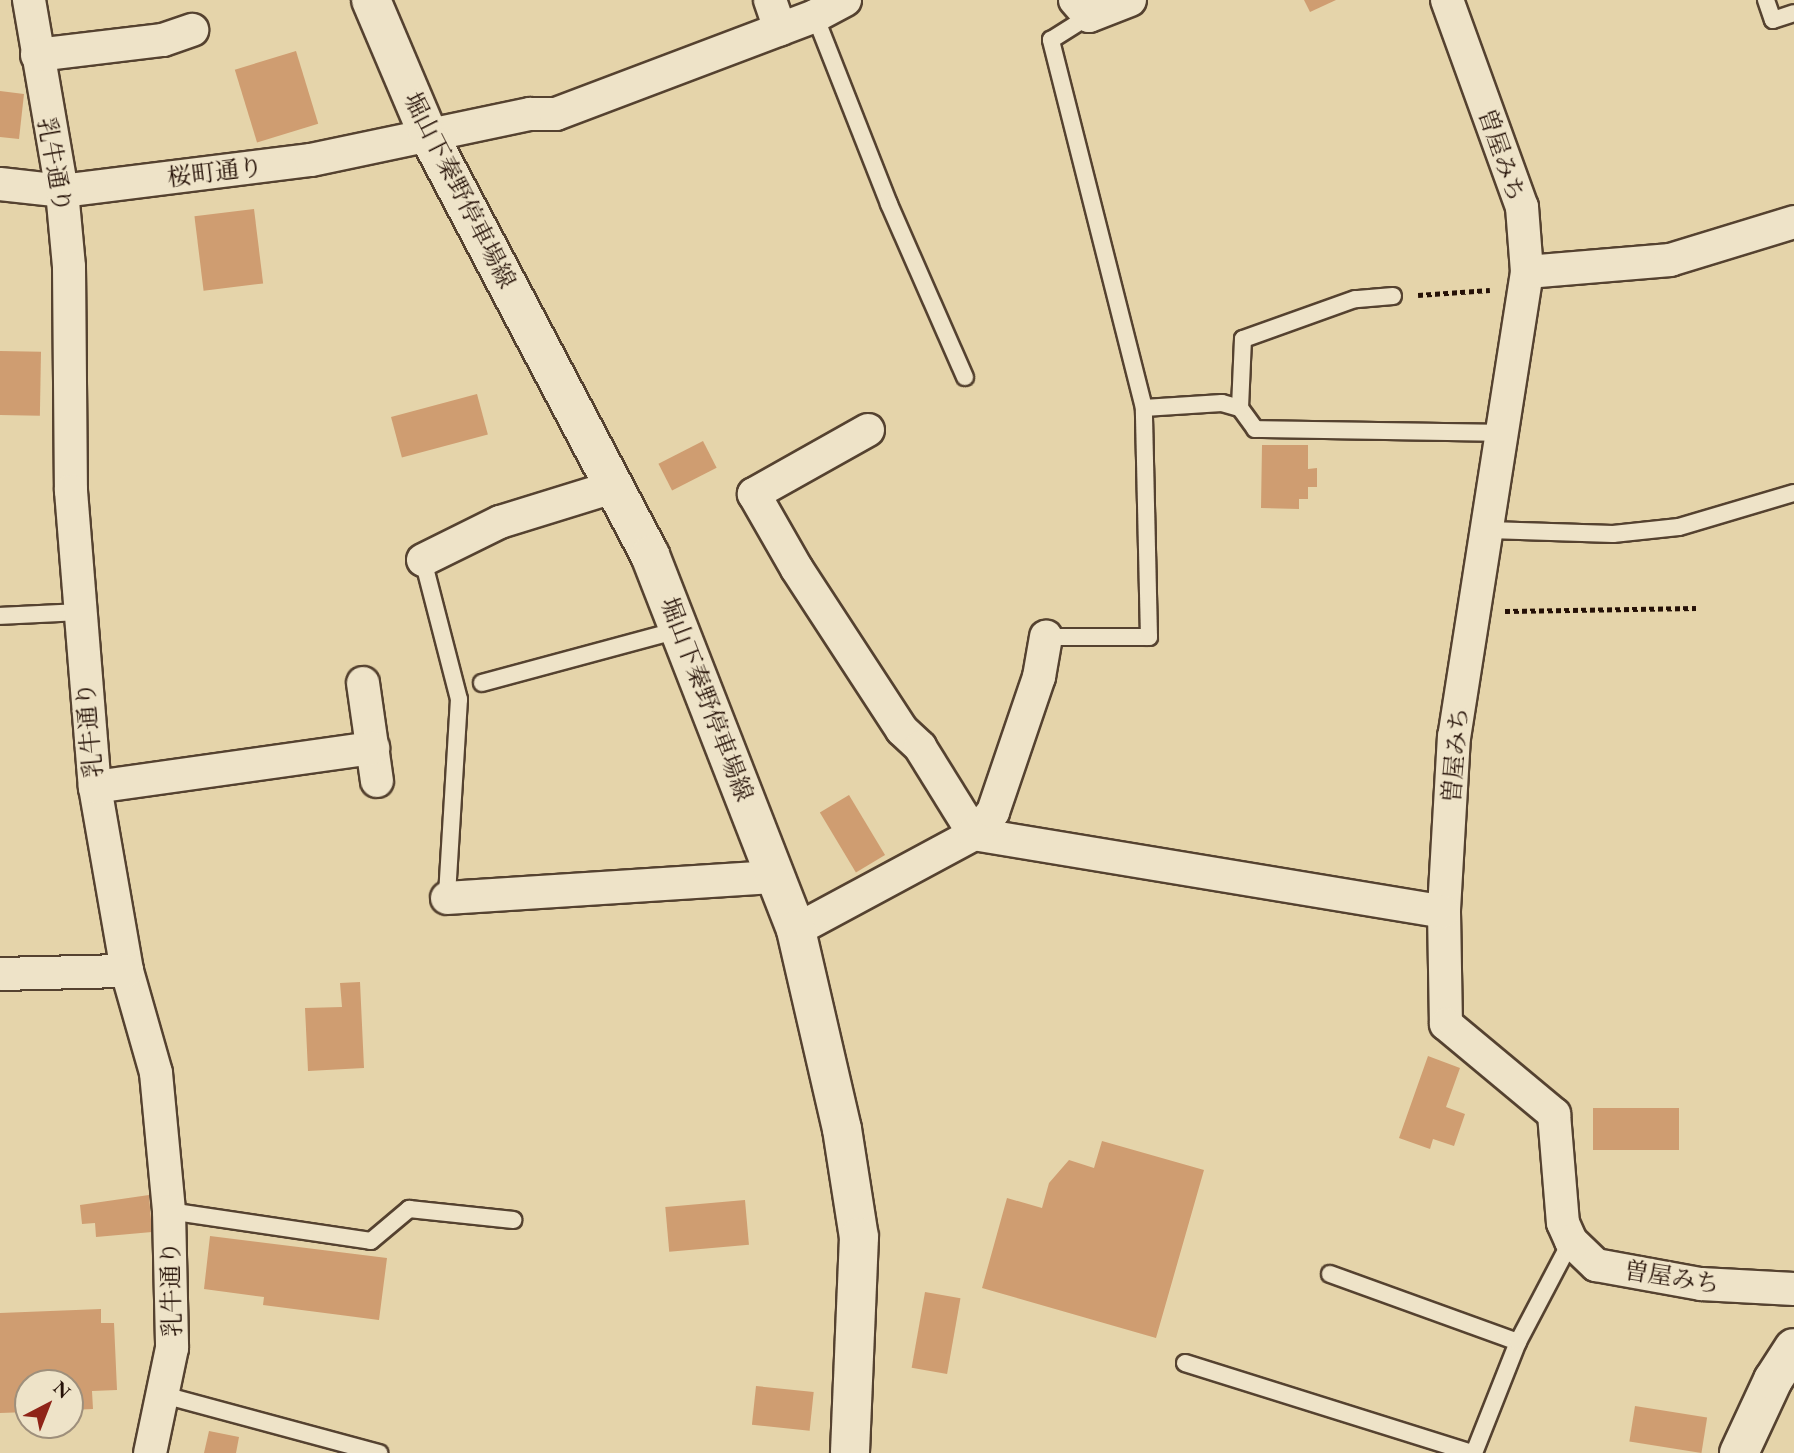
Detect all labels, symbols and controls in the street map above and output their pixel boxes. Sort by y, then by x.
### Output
street label: 堀山下秦野停車場線 [398,87,522,293]
street label: 曽屋みち [1473,105,1531,205]
street label: 乳牛通り [32,115,78,215]
street label: 桜町通り [166,152,264,192]
street label: 堀山下秦野停車場線 [655,593,759,805]
street label: 乳牛通り [70,681,108,779]
street label: 曽屋みち [1436,706,1474,804]
street label: 乳牛通り [156,1241,186,1337]
street label: 曽屋みち [1622,1255,1722,1299]
north arrow [14,1369,84,1439]
text: N [48,1375,76,1404]

